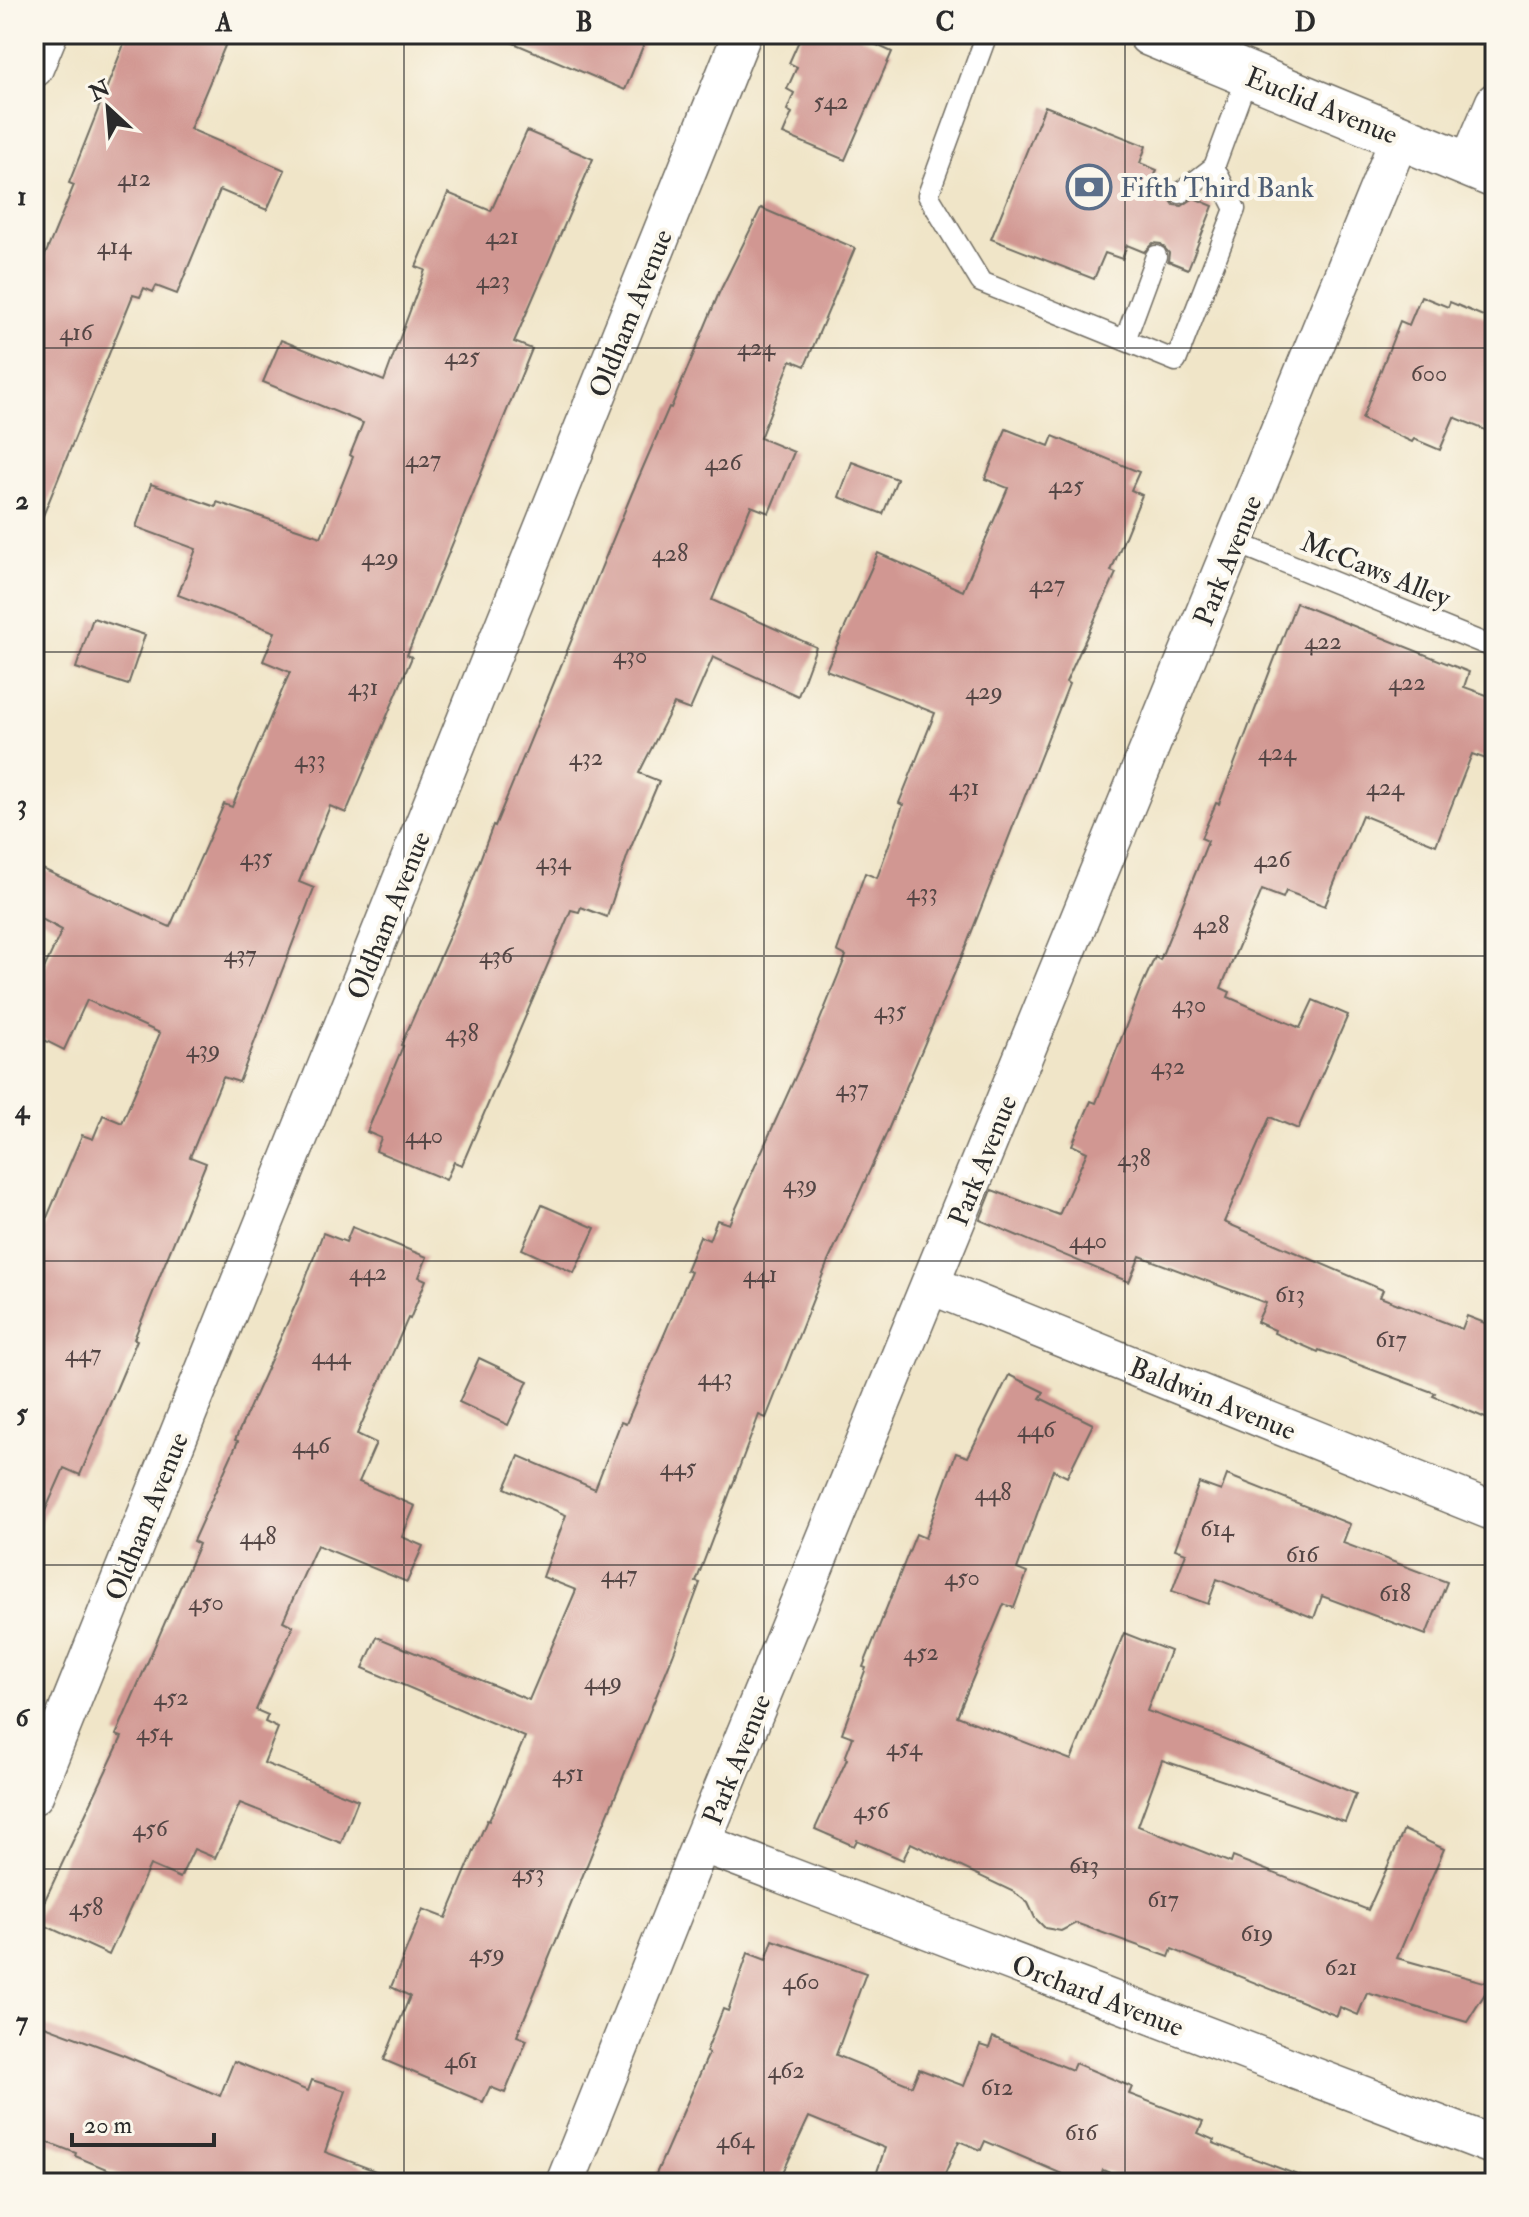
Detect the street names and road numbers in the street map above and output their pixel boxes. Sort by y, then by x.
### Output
street label: Euclid Avenue [1240,60,1403,153]
street label: Oldham Avenue [582,224,681,403]
street label: Park Avenue [1186,490,1271,631]
street label: McCaws Alley [1296,525,1456,617]
street label: Oldham Avenue [340,826,439,1005]
street label: Park Avenue [941,1090,1026,1231]
street label: Baldwin Avenue [1124,1350,1301,1449]
street label: Oldham Avenue [98,1427,197,1606]
street label: Park Avenue [695,1689,780,1830]
street label: Orchard Avenue [1006,1948,1189,2045]

